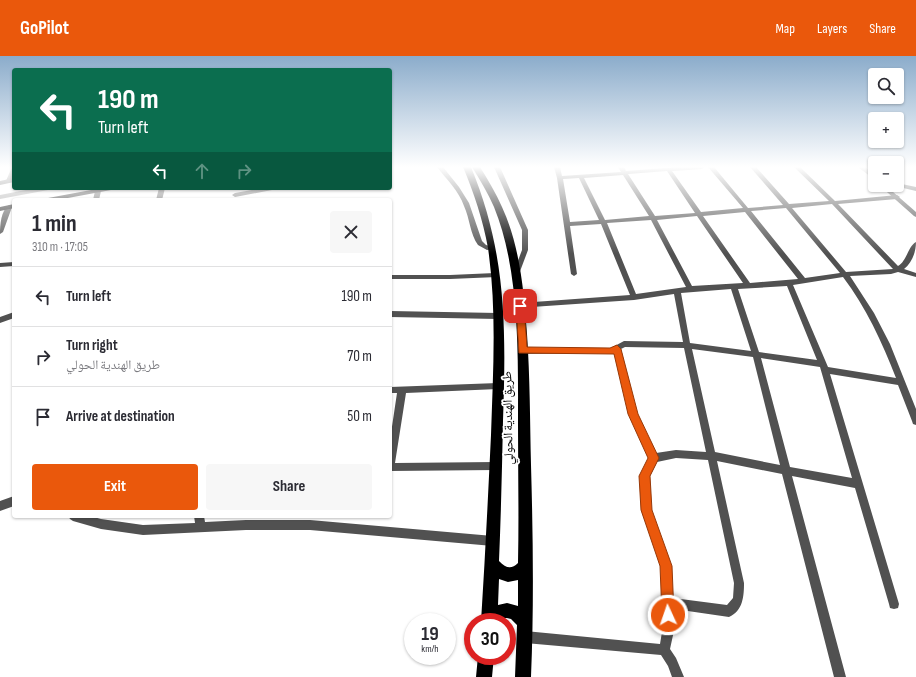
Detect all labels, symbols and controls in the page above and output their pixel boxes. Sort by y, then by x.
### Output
text: GoPilot [20,17,69,40]
text: Map [775,20,795,37]
text: Layers [817,20,847,37]
text: Share [869,20,896,37]
map controls [868,68,904,192]
button: search [868,68,904,104]
text: 190 m [98,83,159,116]
icon: left [32,84,84,136]
button: + [868,112,904,148]
text: Turn left [98,117,149,138]
button: − [868,156,904,192]
icon: left [149,160,171,182]
icon: ahead [191,160,213,182]
icon: right [233,160,255,182]
text: 1 min [32,209,77,238]
button: close [330,211,372,253]
text: 310 m · 17:05 [32,239,88,255]
icon: left [32,286,54,308]
text: Turn left [66,287,111,306]
text: 190 m [341,287,372,306]
pin [503,289,537,323]
icon: arrive [509,295,531,317]
text: Turn right [66,336,118,355]
icon: right [32,346,54,368]
text: 70 m [347,347,372,366]
text: طريق الهندية الحولي [66,357,160,373]
street label: طريق الهندية الحولي [499,371,519,465]
icon: arrive [32,406,54,428]
text: Arrive at destination [66,407,175,426]
text: 50 m [347,407,372,426]
button: Exit [32,464,198,510]
button: Share [206,464,372,510]
position arrow [647,594,689,636]
speed limit sign: 30 [464,613,516,665]
text: 19 [421,622,439,646]
text: km/h [421,643,439,655]

